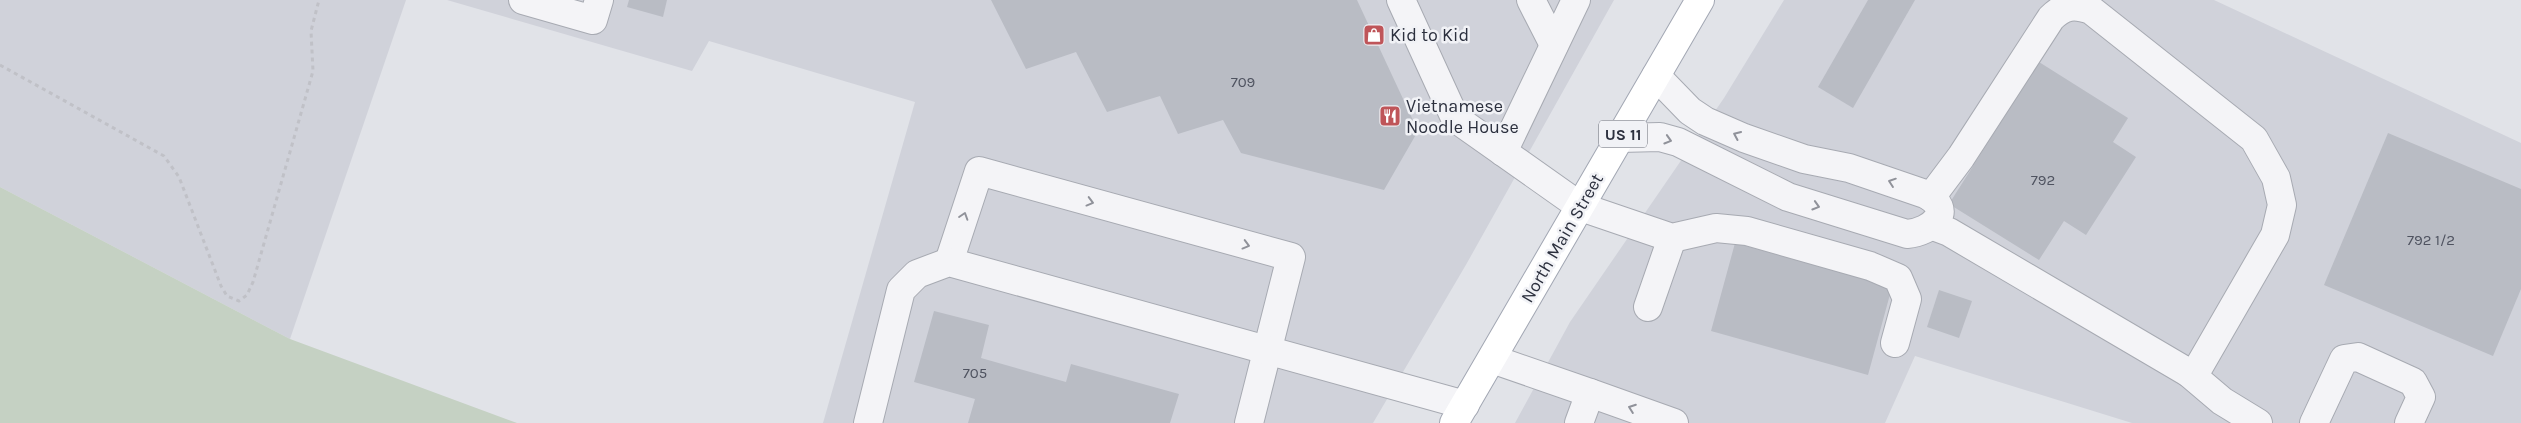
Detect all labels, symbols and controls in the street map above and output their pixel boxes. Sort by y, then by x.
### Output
shop icon: Kid to Kid [1362,23,1386,47]
place label: Kid to Kid [1390,24,1469,46]
house number: 709 [1231,73,1255,91]
place label: Vietnamese Noodle House [1406,95,1519,138]
restaurant icon: Vietnamese Noodle House [1378,104,1402,128]
road number: US 11 [1599,120,1647,148]
one-way arrow [1733,130,1742,141]
one-way arrow [1664,134,1672,144]
street label: North Main Street [1516,169,1608,307]
house number: 792 [2031,171,2055,189]
one-way arrow [1888,178,1896,188]
one-way arrow [1085,196,1094,207]
one-way arrow [1812,200,1820,210]
one-way arrow [958,212,968,221]
house number: 792 1/2 [2407,231,2455,249]
one-way arrow [1242,239,1251,250]
house number: 705 [963,364,987,382]
one-way arrow [1628,404,1636,414]

